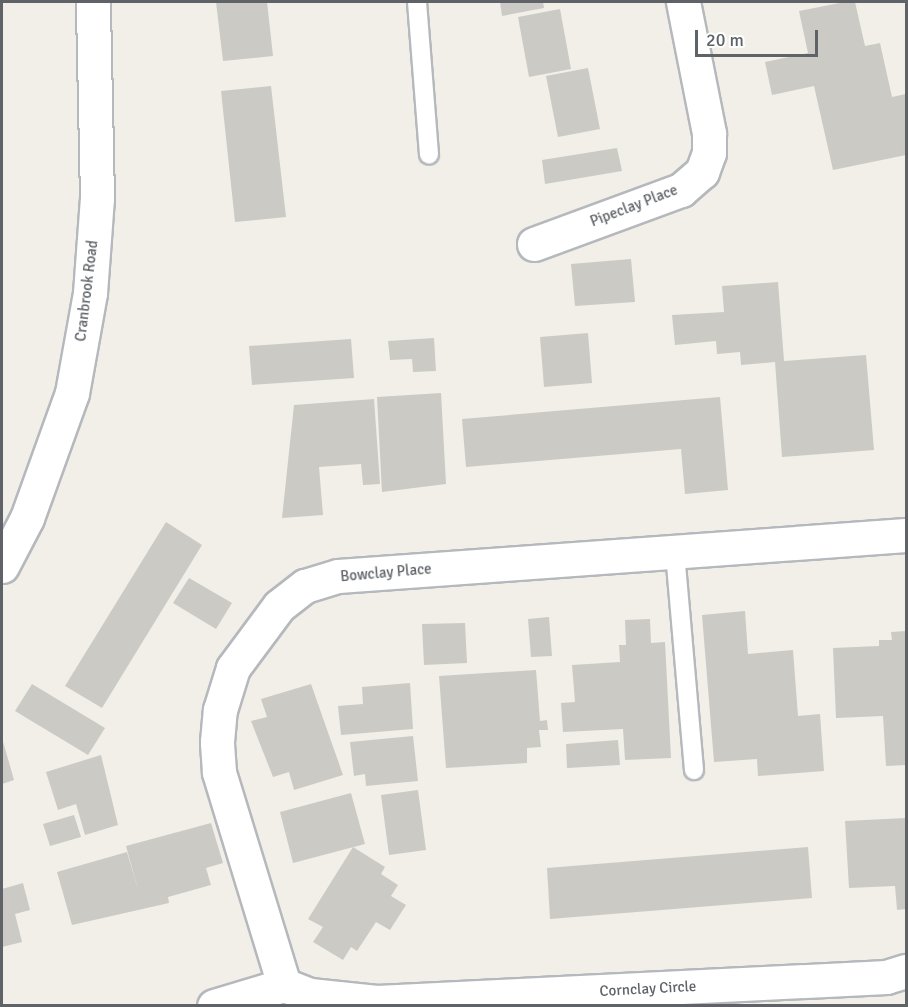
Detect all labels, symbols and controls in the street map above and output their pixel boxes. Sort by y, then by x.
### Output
scale bar [698,18,821,56]
text: 20 m [706,29,744,51]
street label: Pipeclay Place [588,181,680,231]
street label: Cranbrook Road [72,239,102,343]
street label: Bowclay Place [340,560,432,586]
street label: Cornclay Circle [599,977,697,1001]

